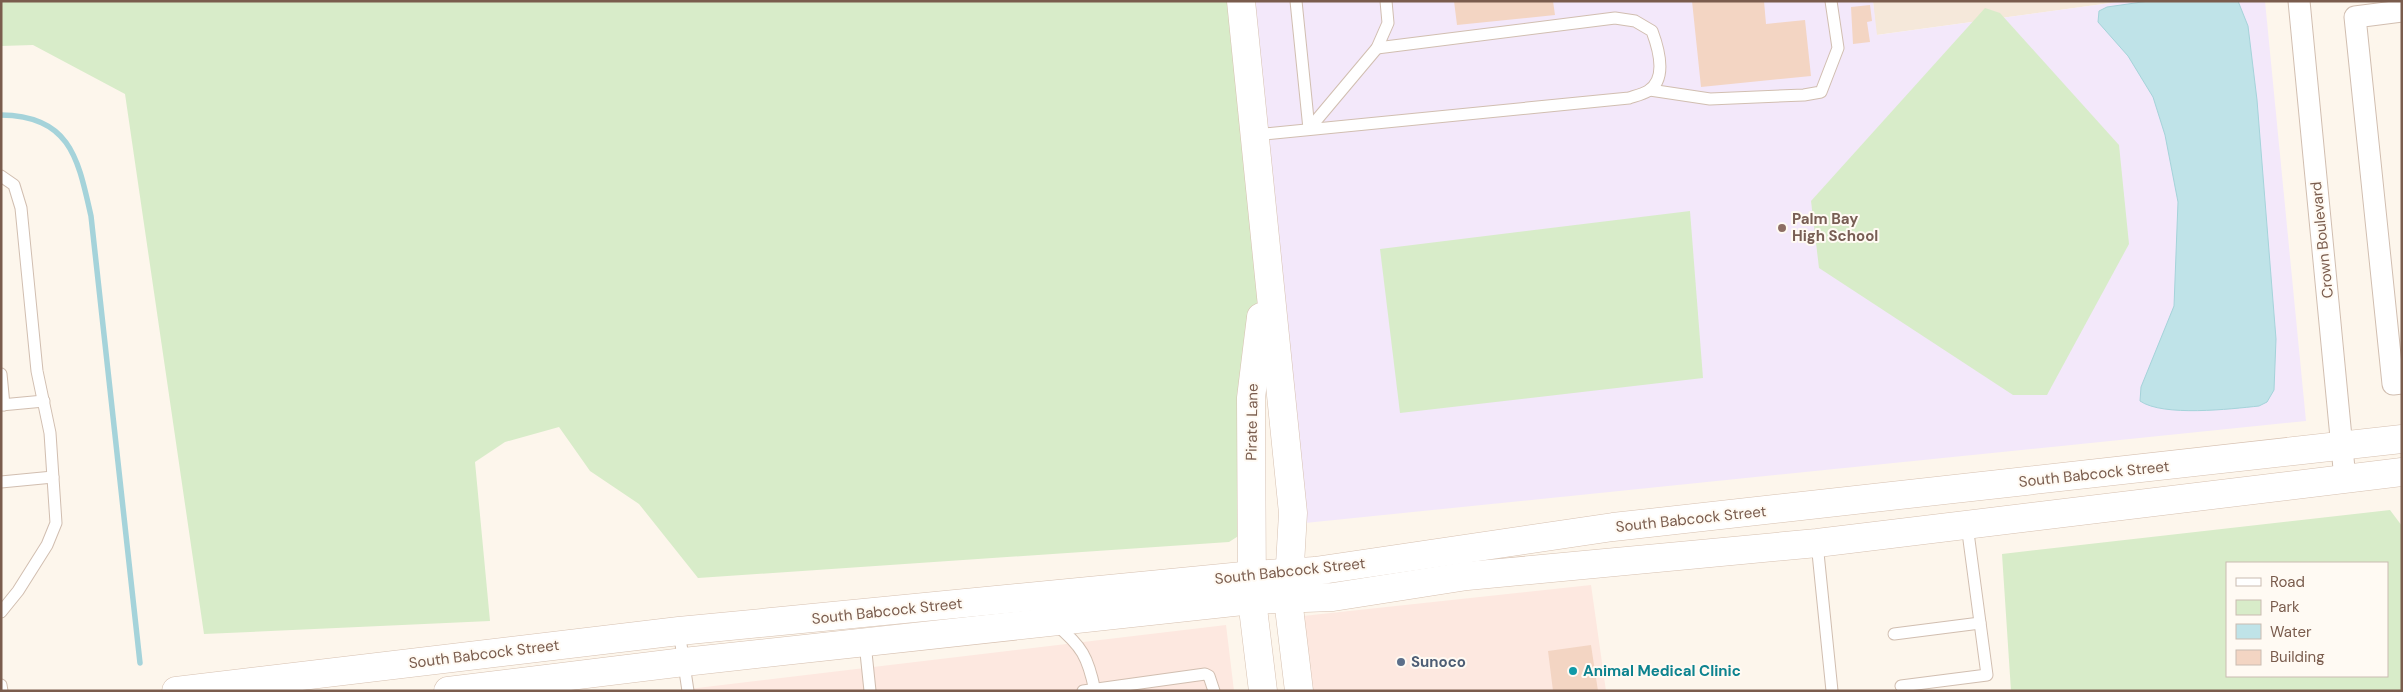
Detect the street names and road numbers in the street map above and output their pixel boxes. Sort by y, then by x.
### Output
street label: Crown Boulevard [2306,181,2338,299]
street label: Pirate Lane [1241,383,1263,461]
street label: South Babcock Street [2018,456,2170,492]
street label: South Babcock Street [1615,501,1767,537]
street label: South Babcock Street [1214,553,1366,589]
street label: South Babcock Street [811,593,963,629]
street label: South Babcock Street [408,635,560,673]

